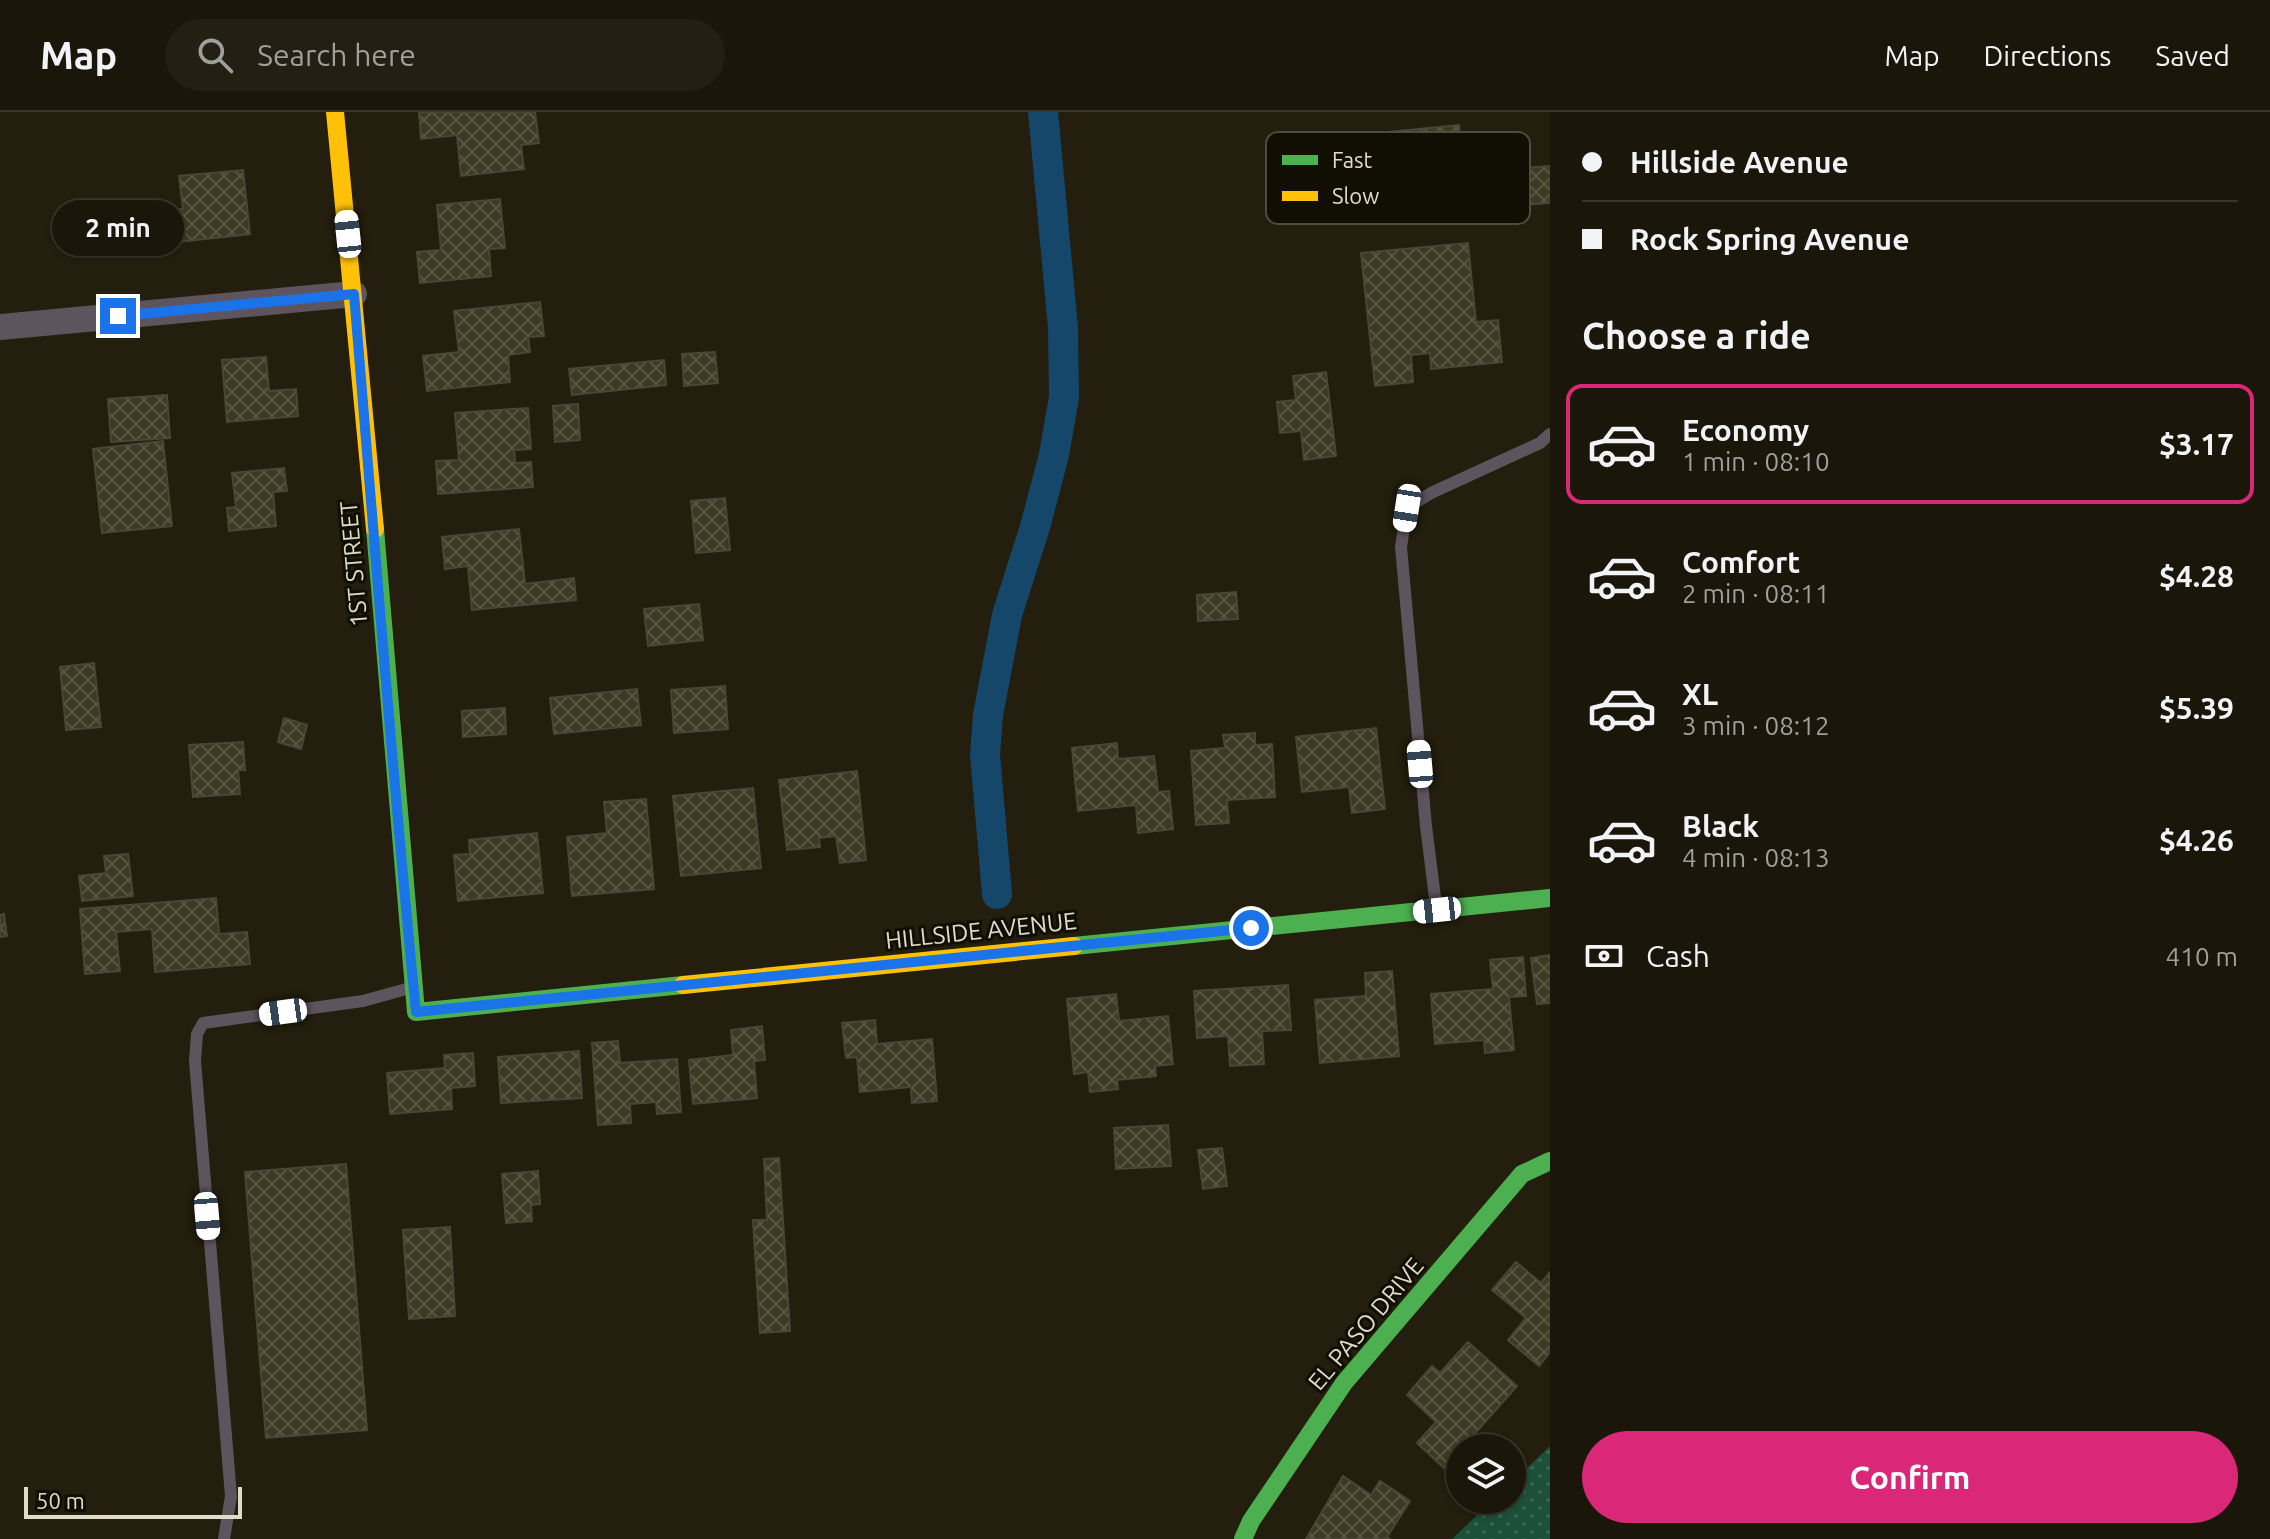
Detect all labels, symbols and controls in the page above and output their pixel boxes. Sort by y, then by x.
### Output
search box [165,19,725,91]
icon: search [193,33,237,77]
text: Map [40,34,117,76]
text: Search here [257,38,416,72]
text: Map [1884,40,1940,71]
text: Directions [1984,40,2111,71]
text: Saved [2155,40,2230,71]
legend [1266,132,1530,224]
text: Hillside Avenue [1630,145,1849,179]
text: Fast [1332,147,1373,172]
text: Slow [1332,183,1379,208]
callout: 2 min [52,200,184,256]
car [334,209,362,259]
text: 2 min [85,213,151,242]
text: Rock Spring Avenue [1630,222,1909,256]
route end [100,298,136,334]
text: Choose a ride [1582,315,1811,356]
icon: car [1586,408,1658,480]
text: Economy [1682,413,1809,447]
text: $3.17 [2159,427,2234,461]
text: 1 min · 08:10 [1682,447,1830,476]
car [1391,482,1423,534]
street label: 1ST STREET [335,500,372,628]
icon: car [1586,540,1658,612]
text: Comfort [1682,545,1800,579]
text: $4.28 [2159,559,2234,593]
text: 2 min · 08:11 [1682,579,1830,608]
icon: car [1586,672,1658,744]
text: XL [1682,677,1718,711]
text: $5.39 [2159,691,2234,725]
text: 3 min · 08:12 [1682,711,1830,740]
car [1406,739,1434,789]
icon: car [1586,804,1658,876]
text: Black [1682,809,1759,843]
text: $4.26 [2159,823,2234,857]
text: 4 min · 08:13 [1682,843,1830,872]
car [1412,896,1462,924]
street label: HILLSIDE AVENUE [884,907,1078,954]
route start [1233,910,1269,946]
icon: cash [1582,934,1626,978]
text: Cash [1646,939,1710,973]
text: 410 m [2166,942,2238,971]
car [258,997,308,1027]
car [193,1191,221,1241]
street label: EL PASO DRIVE [1303,1252,1429,1395]
button: Confirm [1582,1431,2238,1523]
map controls [1446,1434,1526,1514]
button: layers [1446,1434,1526,1514]
scale bar [24,1483,242,1519]
text: 50 m [36,1488,85,1513]

